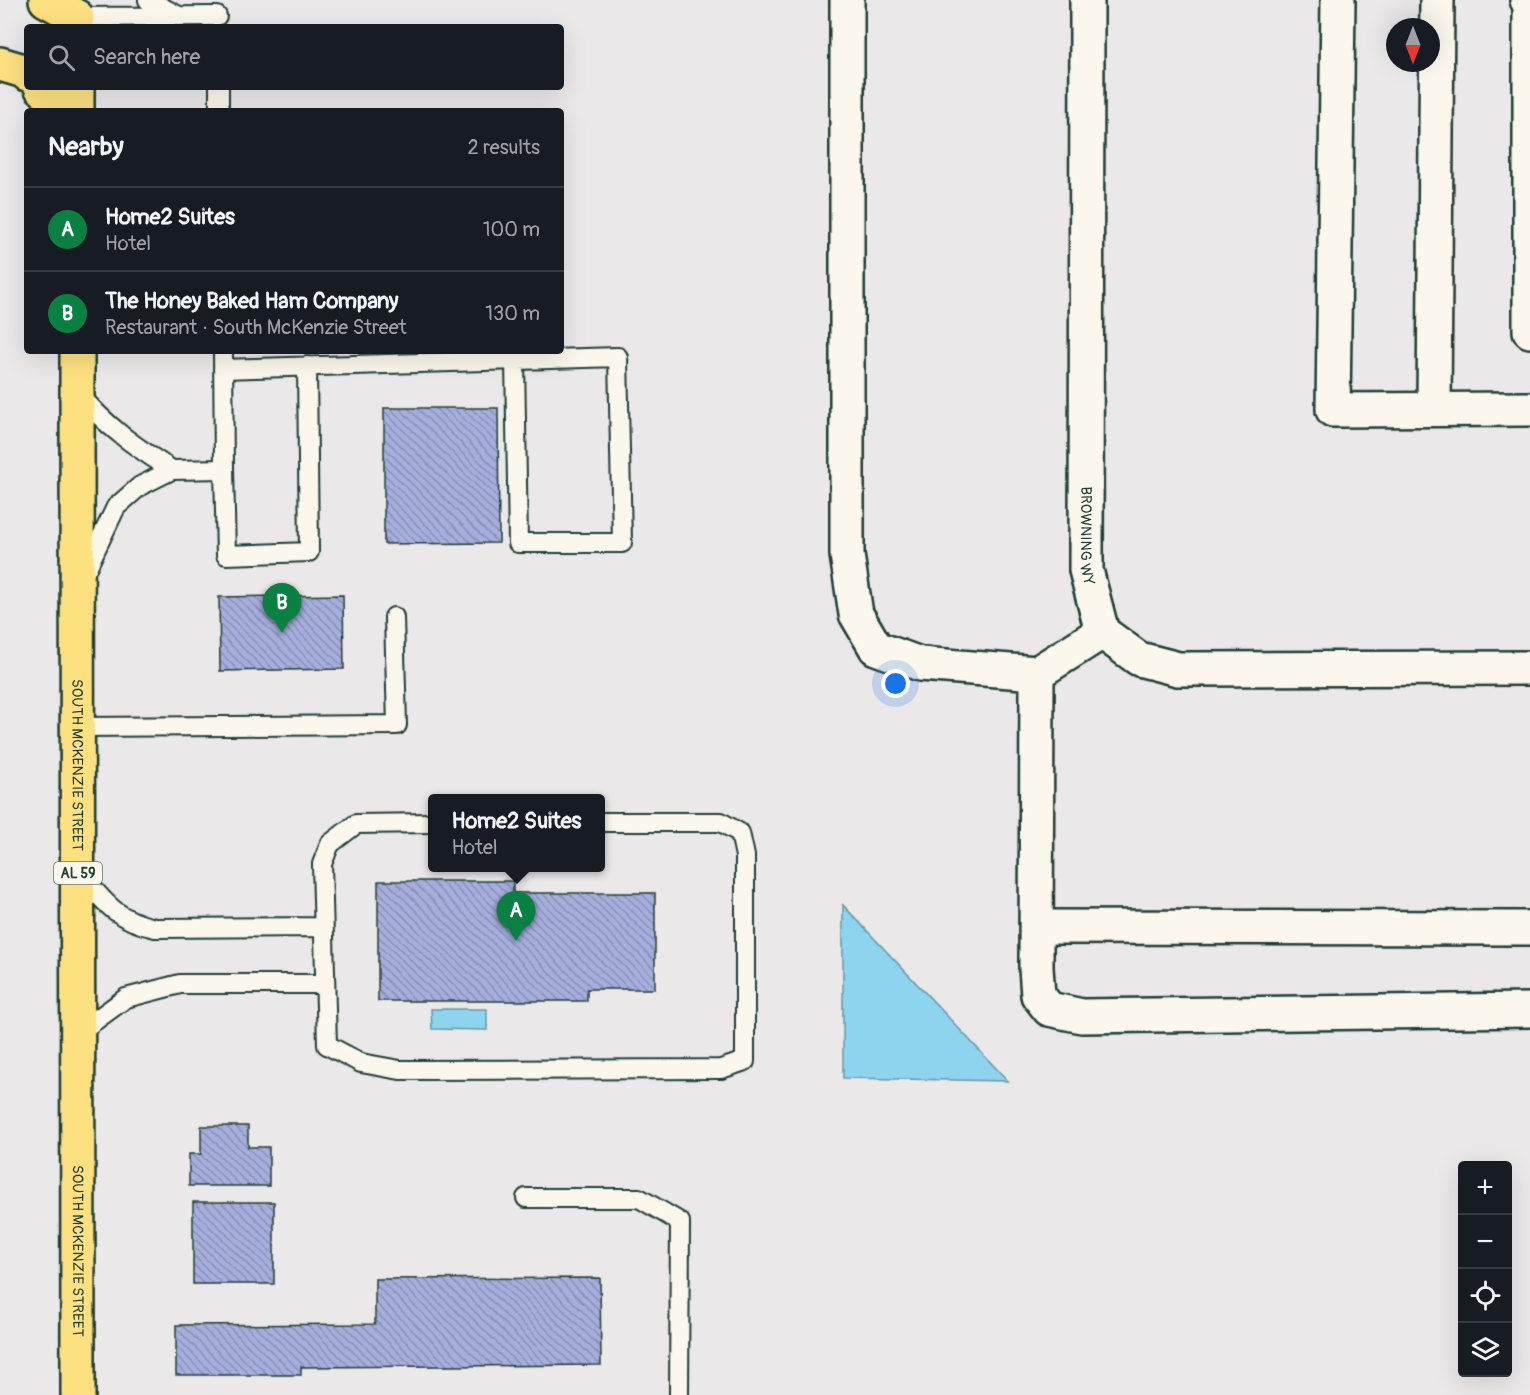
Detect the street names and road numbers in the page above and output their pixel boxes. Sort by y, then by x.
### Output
street label: BROWNING WY [1075,487,1099,588]
street label: SOUTH MCKENZIE STREET [68,679,87,851]
road number: AL 59 [54,862,102,884]
street label: SOUTH MCKENZIE STREET [68,1165,87,1337]

